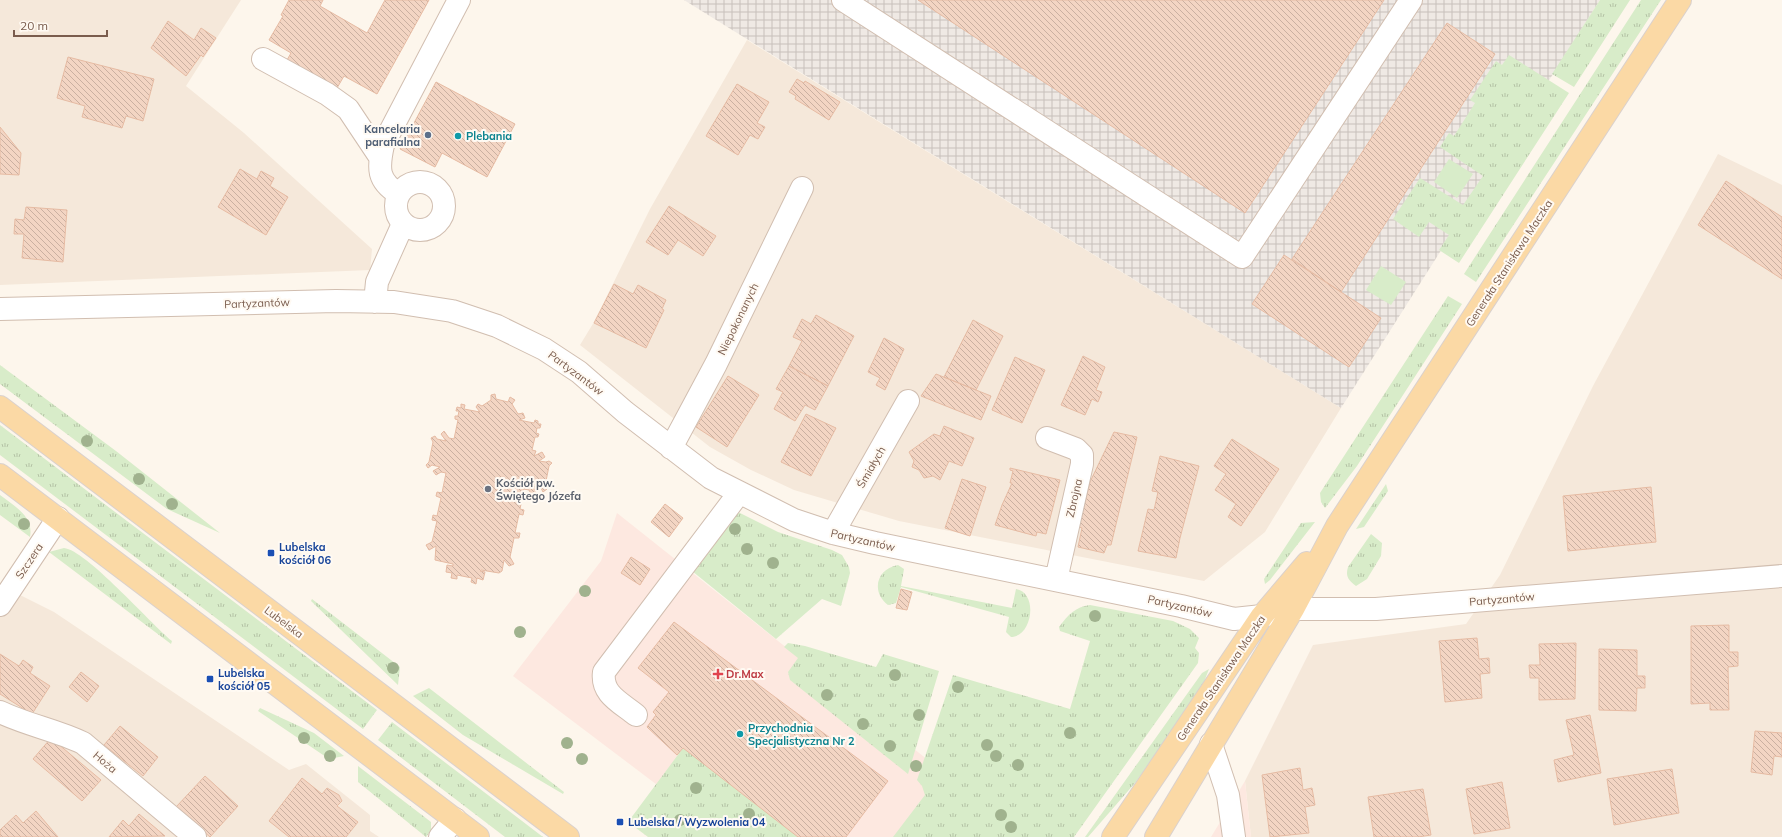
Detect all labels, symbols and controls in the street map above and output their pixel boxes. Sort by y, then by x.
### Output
scale bar [14,12,107,38]
text: 20 m [20,18,48,33]
place label: Kancelaria parafialna [364,122,420,149]
place label: Plebania [466,129,512,143]
marker: Kancelaria parafialna [423,130,433,140]
marker: Plebania [453,131,463,141]
street label: Generała Stanisława Maczka [1463,197,1555,329]
street label: Niepokonanych [714,281,762,357]
street label: Partyzantów [224,295,291,311]
street label: Partyzantów [546,348,607,399]
street label: Śmiałych [853,444,889,490]
place label: Kościół pw. Świętego Józefa [496,476,581,503]
street label: Zbrojna [1063,477,1085,519]
marker: Kościół pw. Świętego Józefa [483,484,493,494]
street label: Partyzantów [829,526,897,554]
street label: Szczera [12,540,46,582]
place label: Lubelska kościół 06 [279,540,331,567]
marker: Lubelska kościół 06 [266,548,276,558]
street label: Partyzantów [1469,589,1536,609]
street label: Partyzantów [1146,592,1214,620]
street label: Lubelska [262,603,306,641]
street label: Generała Stanisława Maczka [1174,613,1268,743]
place label: Lubelska kościół 05 [218,666,270,693]
place label: Dr.Max [726,667,765,681]
marker: Dr.Max [713,669,723,679]
marker: Lubelska kościół 05 [205,674,215,684]
place label: Przychodnia Specjalistyczna Nr 2 [748,721,855,748]
marker: Przychodnia Specjalistyczna Nr 2 [735,729,745,739]
street label: Hoża [90,748,120,776]
place label: Lubelska / Wyzwolenia 04 [628,815,766,829]
marker: Lubelska / Wyzwolenia 04 [615,817,625,827]

